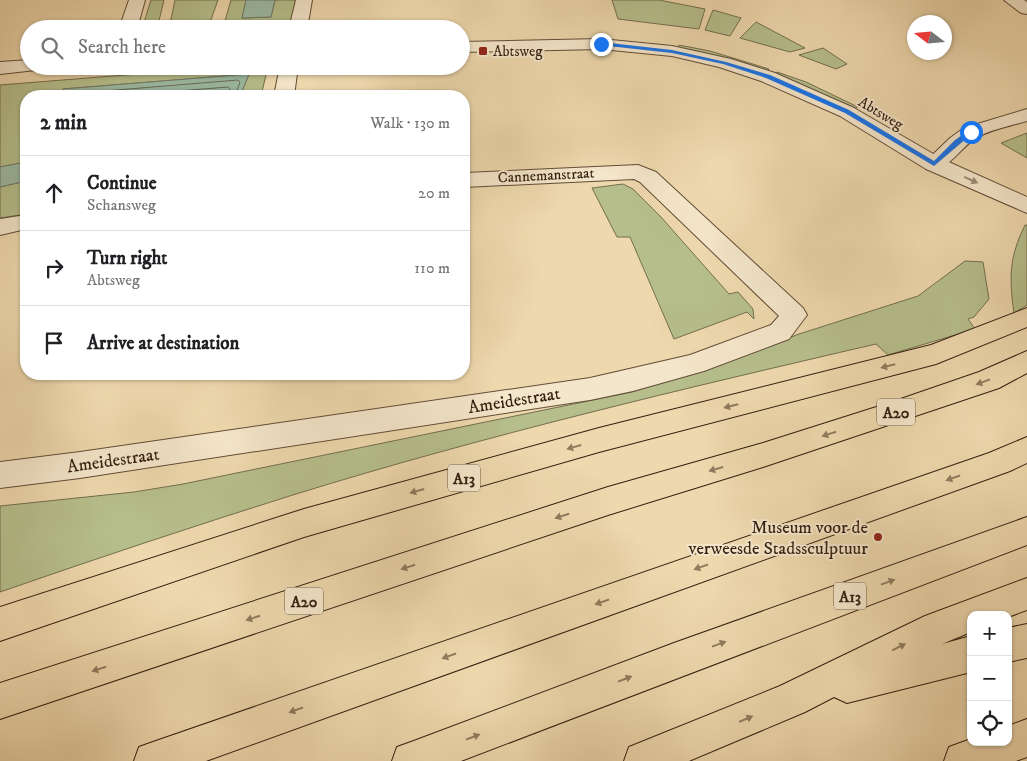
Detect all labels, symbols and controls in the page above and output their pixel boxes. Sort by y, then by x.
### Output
north arrow [907,15,952,60]
search box [20,20,470,75]
route end [590,33,613,56]
icon: search [38,34,66,62]
text: Search here [78,36,166,59]
place label: Abtsweg [493,42,543,61]
marker: Abtsweg [477,45,489,57]
street label: Abtsweg [855,93,907,135]
text: 2 min [40,110,87,136]
text: Walk · 130 m [370,113,450,133]
route start [960,121,983,144]
street label: Cannemanstraat [497,163,595,188]
text: Continue [87,172,157,195]
one-way arrow [964,177,978,185]
icon: ahead [40,179,68,207]
text: 20 m [418,183,450,203]
text: Schansweg [87,195,156,215]
text: Turn right [87,247,167,270]
icon: right [40,254,68,282]
text: 110 m [414,258,450,278]
text: Abtsweg [87,270,140,290]
icon: arrive [40,329,68,357]
text: Arrive at destination [87,332,239,355]
one-way arrow [881,363,896,371]
one-way arrow [975,378,990,386]
street label: Ameidestraat [467,383,562,419]
road number: A20 [877,398,915,426]
one-way arrow [723,403,738,411]
one-way arrow [821,430,836,438]
street label: Ameidestraat [66,444,161,478]
one-way arrow [566,444,581,452]
road number: A13 [448,464,480,492]
one-way arrow [708,466,723,474]
one-way arrow [946,475,961,482]
one-way arrow [410,487,425,495]
one-way arrow [554,512,569,520]
place label: Museum voor de verweesde Stadssculptuur [688,517,868,560]
marker: Museum voor de verweesde Stadssculptuur [872,531,884,543]
one-way arrow [693,563,708,571]
one-way arrow [400,564,415,571]
one-way arrow [881,578,896,585]
road number: A13 [834,582,866,610]
road number: A20 [285,588,323,614]
one-way arrow [594,598,609,606]
map controls [967,611,1012,746]
button: + [967,611,1012,656]
one-way arrow [246,615,261,622]
one-way arrow [712,640,727,647]
one-way arrow [892,643,906,651]
one-way arrow [441,652,456,660]
button: − [967,656,1012,701]
one-way arrow [91,665,106,673]
one-way arrow [617,675,632,682]
button: locate [967,701,1012,746]
one-way arrow [288,707,303,714]
one-way arrow [739,715,753,723]
one-way arrow [466,733,481,741]

